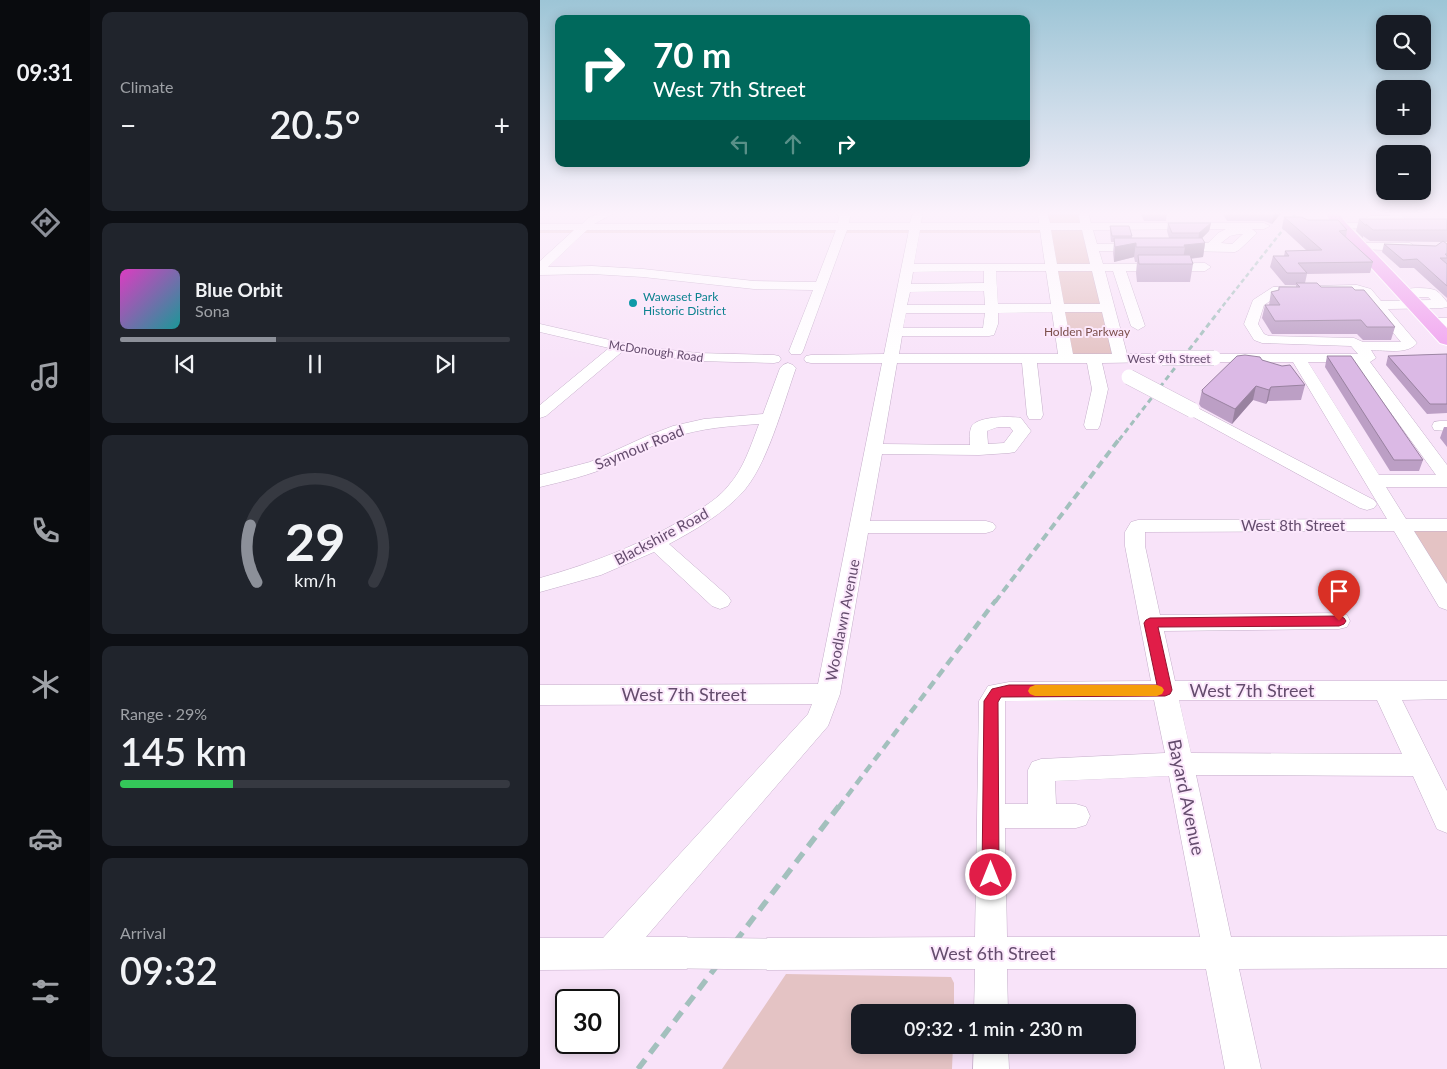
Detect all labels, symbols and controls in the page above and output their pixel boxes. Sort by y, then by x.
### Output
map controls [1376,15,1431,200]
button: search [1376,15,1431,70]
text: 70 m [653,33,731,75]
icon: right [570,35,635,100]
text: 09:31 [17,59,73,86]
text: West 7th Street [653,75,806,102]
text: Climate [120,77,173,96]
button: + [1376,80,1431,135]
text: 20.5° [270,101,360,147]
text: − [120,108,136,142]
text: + [494,108,510,142]
icon: left [726,130,754,158]
icon: ahead [779,130,807,158]
icon: right [832,130,860,158]
button: − [1376,145,1431,200]
icon: directions [28,205,63,240]
text: Blue Orbit [195,278,283,301]
place label: Wawaset Park Historic District [643,289,727,318]
marker: Wawaset Park Historic District [627,297,639,309]
text: Sona [195,301,230,320]
park label: Holden Parkway [1044,324,1131,339]
street label: McDonough Road [608,337,704,365]
icon: previous [171,350,199,378]
icon: pause [301,350,329,378]
icon: next [431,350,459,378]
street label: West 9th Street [1127,351,1211,366]
icon: music [28,359,63,394]
street label: Saymour Road [592,421,686,473]
street label: Blackshire Road [611,504,711,568]
text: 29 [285,510,345,572]
icon: phone [28,513,63,548]
street label: West 8th Street [1241,516,1346,534]
street label: Woodlawn Avenue [821,557,863,683]
text: km/h [294,569,336,591]
pin [1318,570,1360,621]
icon: arrive [1325,577,1353,605]
icon: climate [28,667,63,702]
street label: West 7th Street [1190,679,1315,701]
street label: West 7th Street [622,683,747,705]
text: Range · 29% [120,704,207,723]
text: 145 km [120,728,247,774]
street label: Bayard Avenue [1164,737,1210,857]
icon: car [28,821,63,856]
position arrow [964,848,1016,900]
text: Arrival [120,923,166,942]
street label: West 6th Street [931,942,1056,964]
text: 09:32 [120,947,218,993]
icon: filters [28,974,63,1009]
speed limit sign: 30 [555,989,620,1054]
text: 09:32 · 1 min · 230 m [904,1017,1083,1040]

